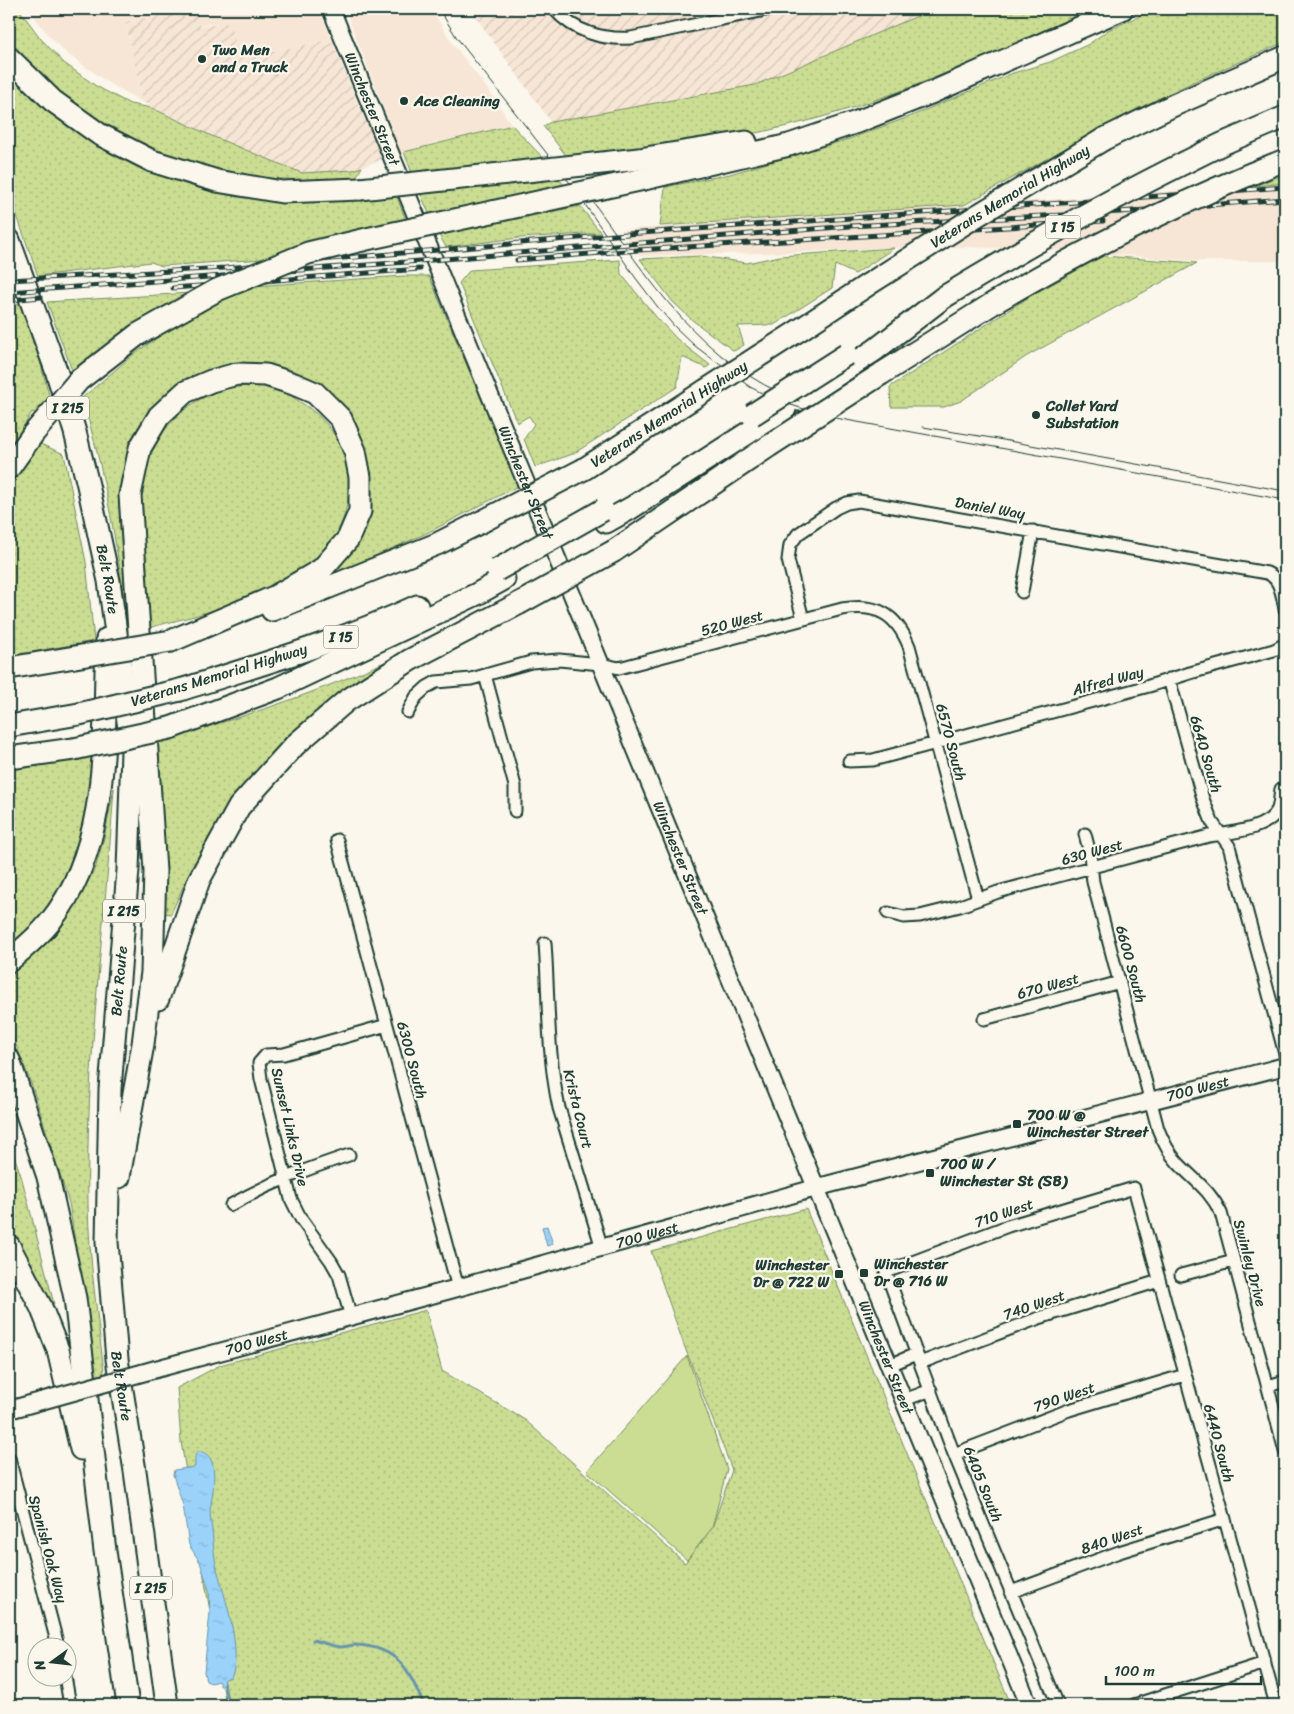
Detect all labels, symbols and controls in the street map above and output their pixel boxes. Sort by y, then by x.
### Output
place label: Two Men and a Truck [211,37,289,80]
street label: Winchester Street [337,48,408,171]
marker: Two Men and a Truck [196,53,208,65]
place label: Ace Cleaning [413,88,500,114]
marker: Ace Cleaning [398,95,410,107]
street label: Veterans Memorial Highway [925,137,1095,255]
road number: I 15 [1046,216,1080,238]
street label: Veterans Memorial Highway [585,353,753,475]
place label: Collet Yard Substation [1045,393,1119,436]
road number: I 215 [47,396,89,419]
marker: Collet Yard Substation [1030,409,1042,421]
street label: Winchester Street [491,421,561,544]
street label: Daniel Way [953,489,1027,527]
street label: Belt Route [88,542,126,616]
street label: 520 West [698,602,767,644]
road number: I 15 [324,626,358,649]
street label: Veterans Memorial Highway [128,636,311,714]
street label: Alfred Way [1068,659,1147,703]
street label: 6570 South [928,700,974,784]
street label: 6640 South [1183,712,1229,796]
street label: Winchester Street [645,797,716,920]
street label: 630 West [1058,831,1126,873]
road number: I 215 [103,899,145,922]
street label: 6600 South [1108,922,1154,1006]
street label: Belt Route [103,945,135,1017]
street label: 670 West [1014,965,1082,1007]
street label: 6300 South [389,1018,435,1102]
street label: Sunset Links Drive [264,1065,316,1189]
street label: Krista Court [556,1066,601,1152]
street label: 700 West [1164,1068,1233,1109]
place label: 700 W @ Winchester Street [1027,1102,1149,1145]
marker: 700 W @ Winchester Street [1011,1118,1023,1130]
place label: 700 W / Winchester St (SB) [940,1151,1069,1194]
marker: 700 W / Winchester St (SB) [924,1167,936,1179]
street label: 710 West [971,1191,1038,1235]
street label: 700 West [613,1214,682,1256]
street label: Swinley Drive [1226,1216,1274,1310]
place label: Winchester Dr @ 716 W [874,1251,950,1294]
place label: Winchester Dr @ 722 W [753,1252,831,1295]
marker: Winchester Dr @ 716 W [858,1267,870,1279]
marker: Winchester Dr @ 722 W [833,1268,845,1280]
street label: 740 West [999,1282,1069,1328]
street label: Winchester Street [851,1296,921,1419]
street label: 700 West [222,1321,291,1363]
street label: Belt Route [103,1350,140,1423]
street label: 790 West [1030,1374,1099,1420]
street label: 6440 South [1196,1401,1242,1485]
street label: 6405 South [956,1442,1010,1526]
street label: Spanish Oak Way [21,1492,75,1606]
street label: 840 West [1077,1516,1147,1562]
road number: I 215 [130,1576,172,1600]
north arrow [28,1636,78,1686]
scale bar [1106,1654,1262,1686]
text: N [27,1657,54,1674]
text: 100 m [1114,1658,1155,1684]

